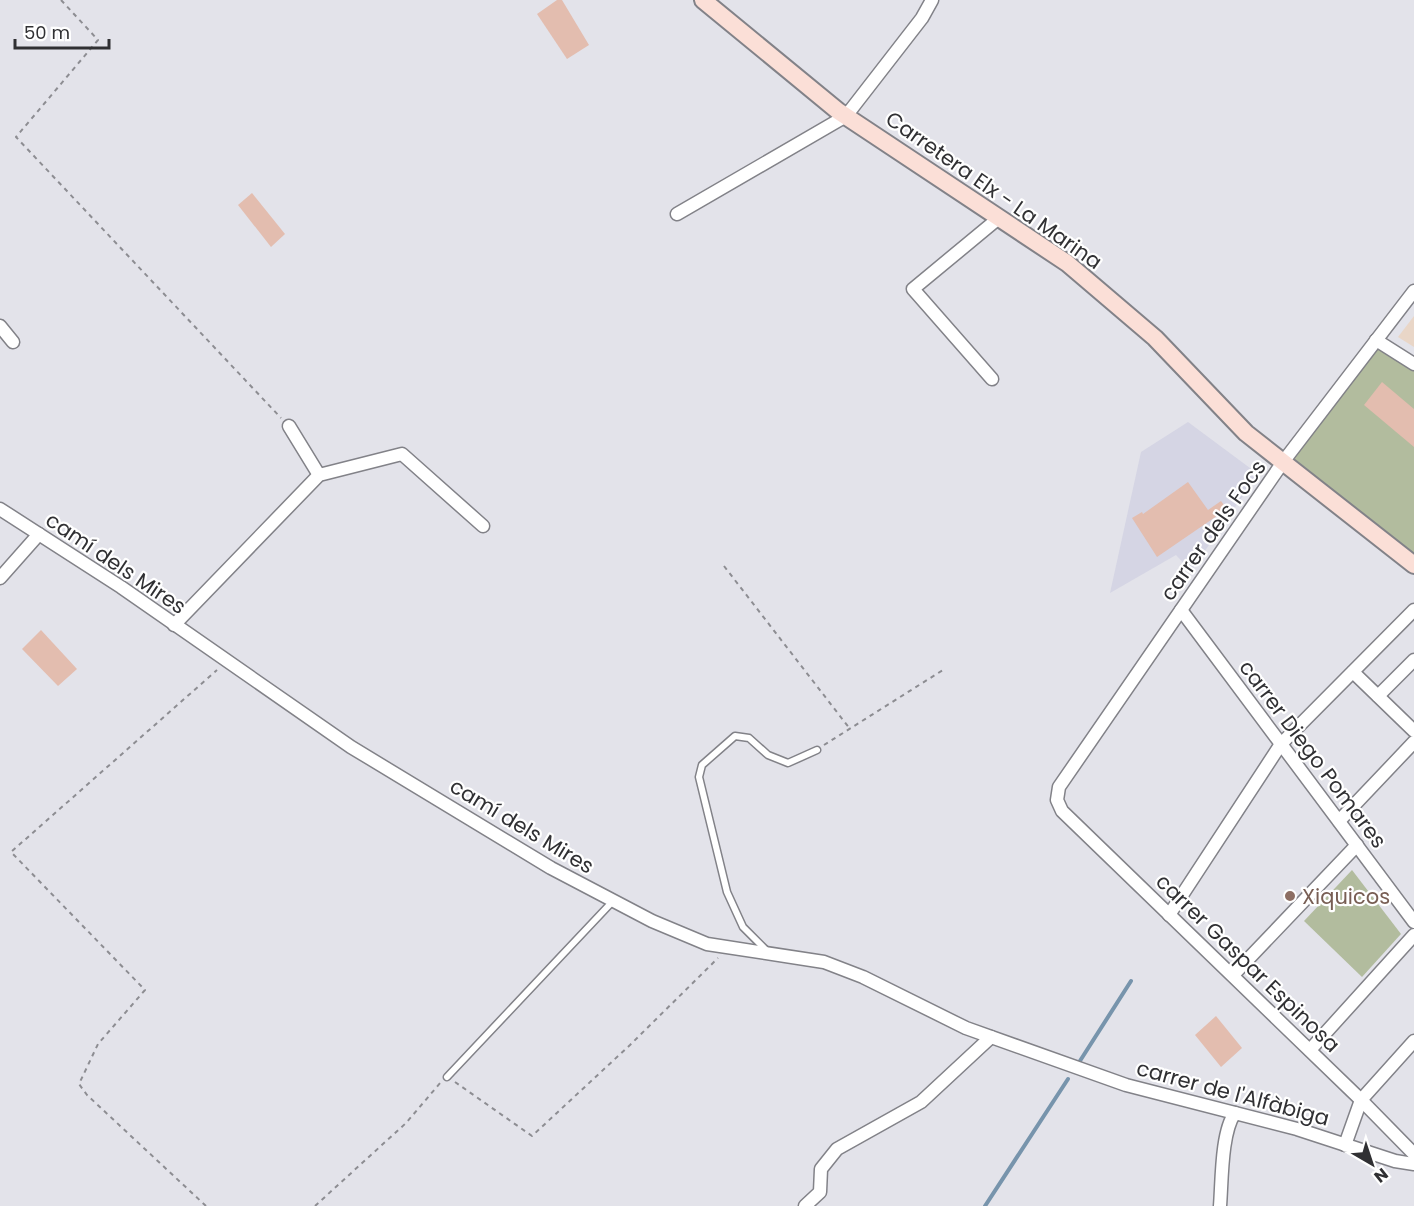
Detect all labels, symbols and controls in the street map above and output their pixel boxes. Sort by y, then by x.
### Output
scale bar [15,12,110,50]
text: 50 m [24,20,70,45]
street label: Carretera Elx - La Marina [880,104,1108,276]
street label: carrer dels Focs [1154,454,1272,606]
street label: camí dels Mires [40,505,192,621]
street label: carrer Diego Pomares [1233,654,1393,854]
street label: camí dels Mires [445,772,599,880]
street label: carrer Gaspar Espinosa [1150,867,1346,1059]
place label: Xiquicos [1302,882,1390,911]
marker: Xiquicos [1283,889,1297,903]
street label: carrer de l'Alfàbiga [1133,1053,1333,1133]
north arrow [1342,1134,1402,1194]
text: N [1369,1163,1393,1188]

